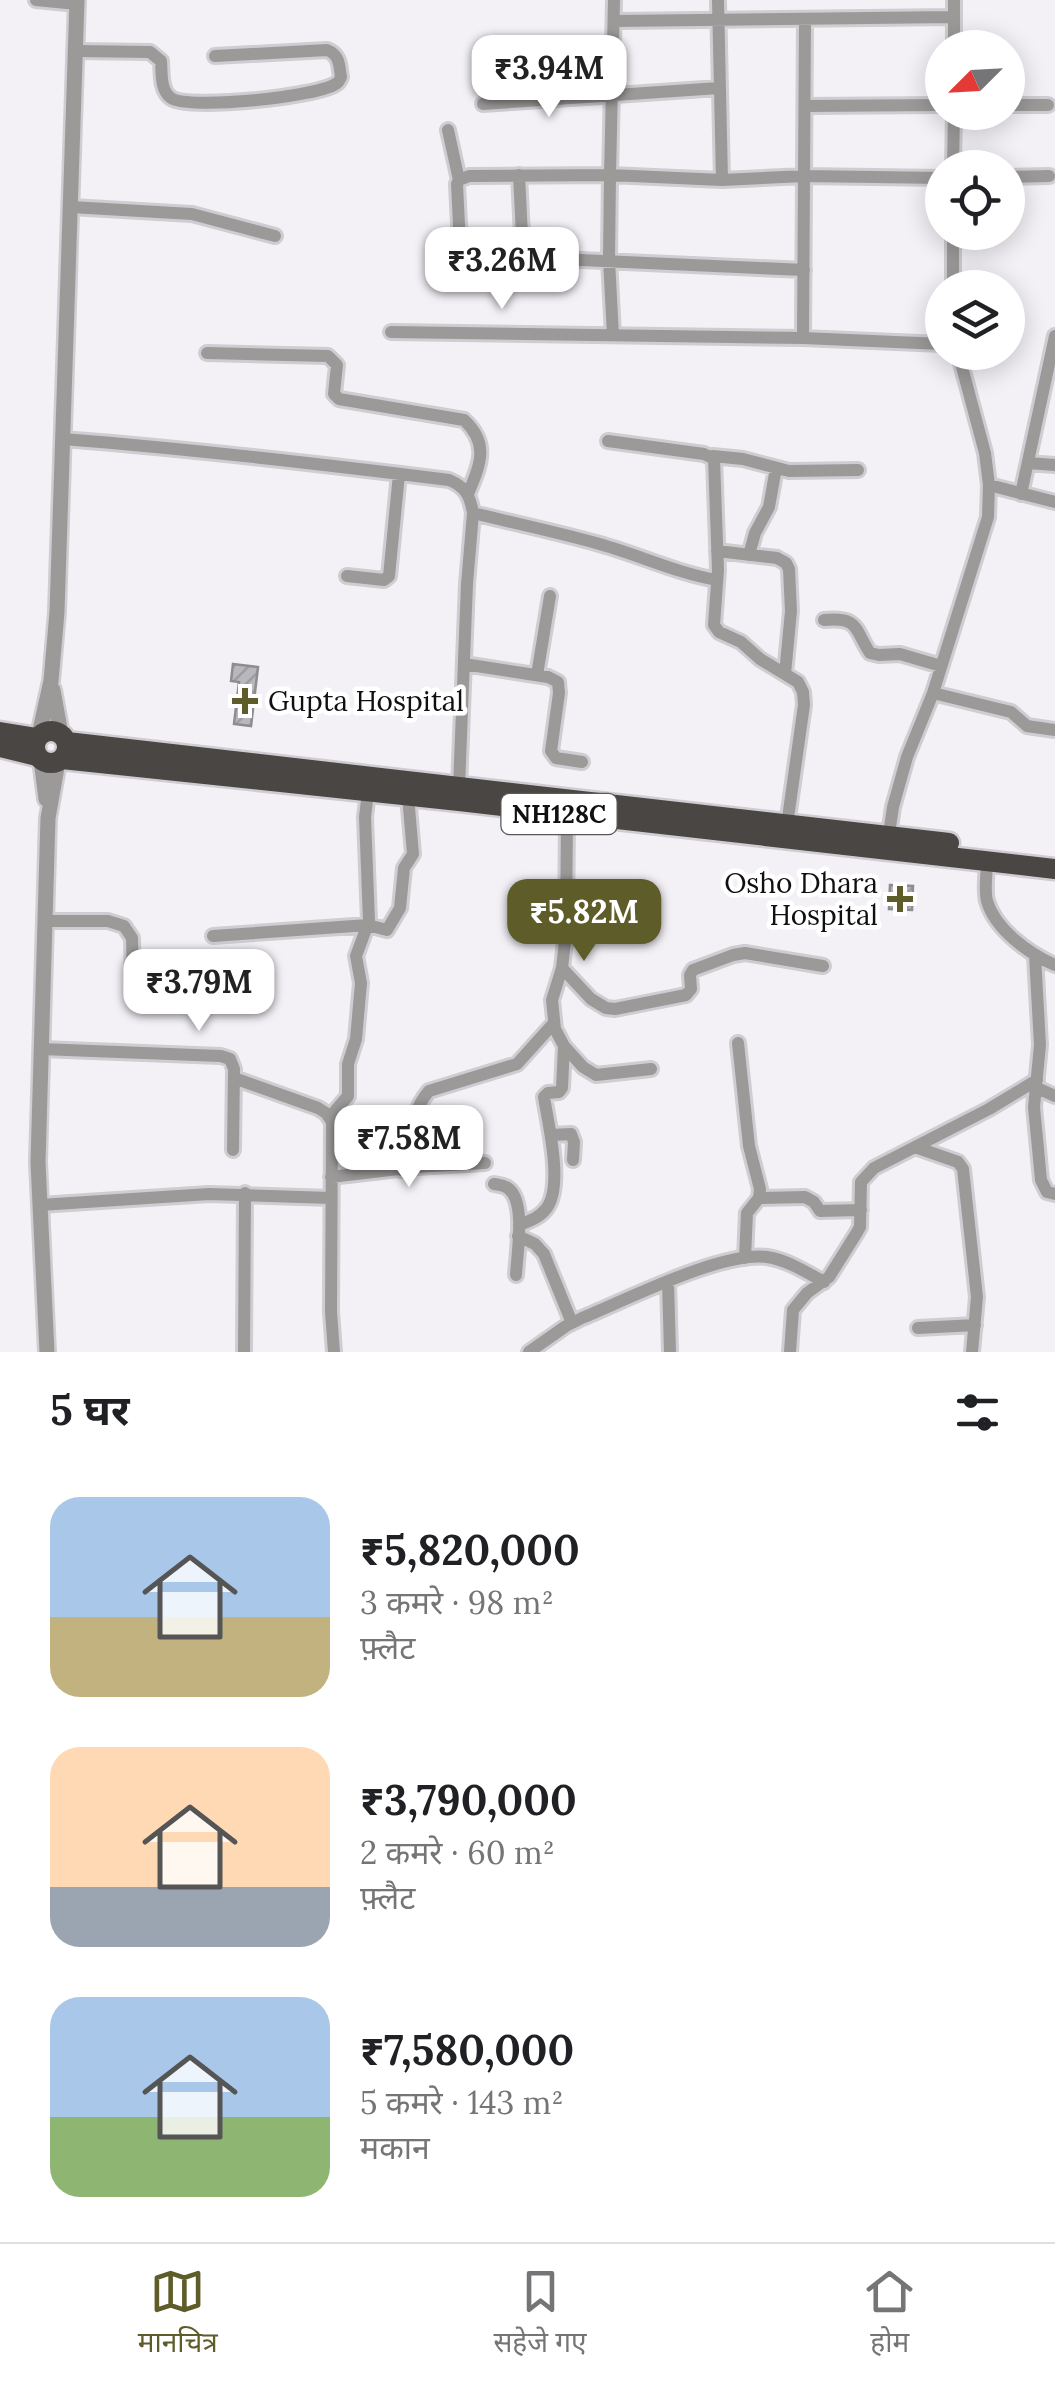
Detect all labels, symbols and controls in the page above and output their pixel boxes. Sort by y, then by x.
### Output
north arrow [925,30,1025,130]
map controls [925,30,1025,370]
pin: ₹3.94M [468,35,630,120]
text: ₹3.94M [494,47,604,88]
button: locate [925,150,1025,250]
pin: ₹3.26M [421,227,583,312]
text: ₹3.26M [447,239,557,280]
button: layers [925,270,1025,370]
place label: Gupta Hospital [268,683,464,719]
marker: Gupta Hospital [232,688,258,714]
road number: NH128C [502,794,616,834]
place label: Osho Dhara Hospital [724,865,878,933]
pin: ₹5.82M [503,879,665,964]
marker: Osho Dhara Hospital [887,886,913,912]
text: ₹5.82M [529,891,639,932]
pin: ₹3.79M [118,949,280,1034]
text: ₹3.79M [145,961,253,1002]
pin: ₹7.58M [328,1105,490,1190]
text: ₹7.58M [356,1117,462,1158]
text: 5 घर [50,1383,129,1437]
icon: filters [950,1385,1005,1440]
text: ₹5,820,000 [360,1523,580,1577]
icon: home [130,1537,250,1657]
text: 3 कमरे · 98 m² [360,1582,554,1623]
text: फ़्लैट [360,1627,415,1668]
text: ₹3,790,000 [360,1773,577,1827]
icon: home [130,1787,250,1907]
text: 2 कमरे · 60 m² [360,1832,555,1873]
text: फ़्लैट [360,1877,415,1918]
text: ₹7,580,000 [360,2023,574,2077]
icon: home [130,2037,250,2157]
text: 5 कमरे · 143 m² [360,2082,564,2123]
text: मकान [360,2127,430,2168]
tab: मानचित्र [138,2264,218,2363]
tab: सहेजे गए [493,2264,587,2363]
tab: होम [862,2264,917,2363]

